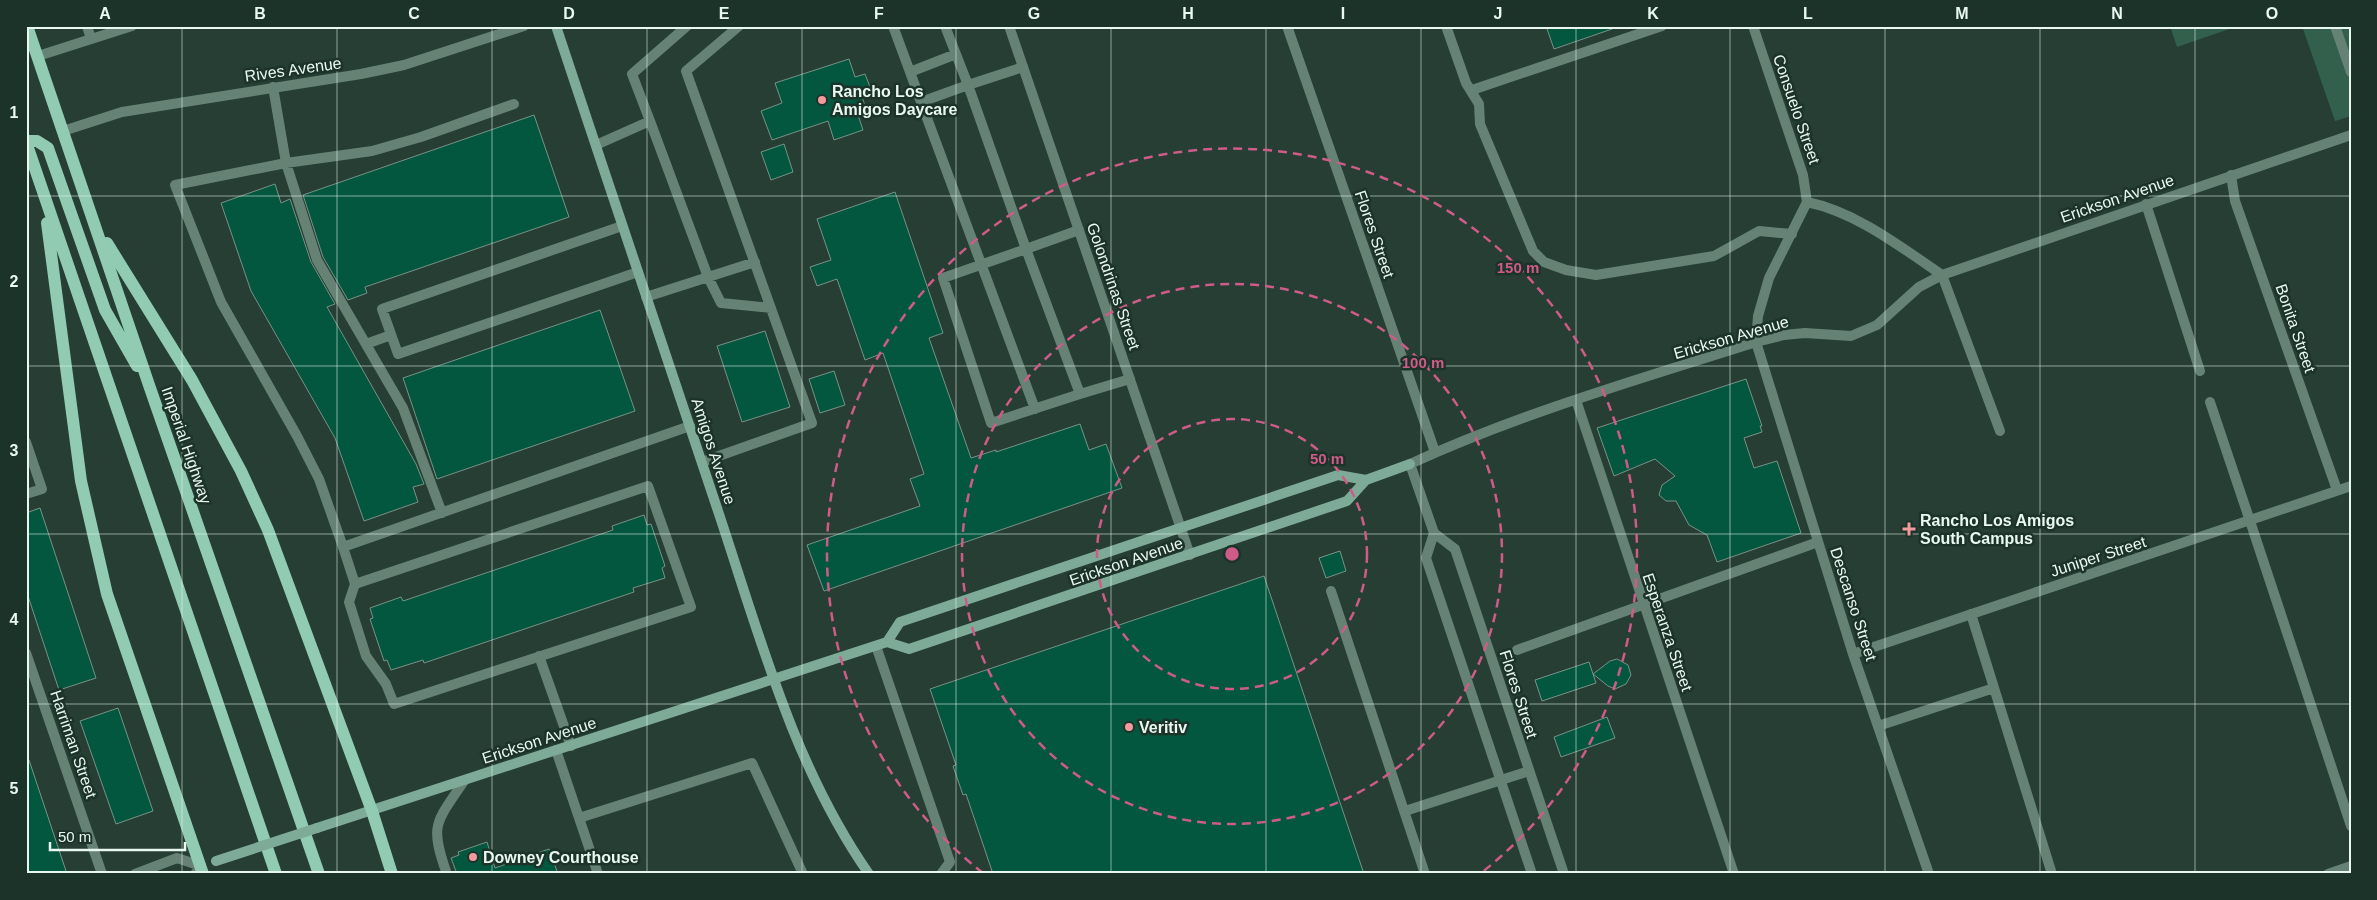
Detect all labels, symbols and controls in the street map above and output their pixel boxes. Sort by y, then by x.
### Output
text: A [99,5,111,22]
text: B [254,5,266,22]
text: C [408,5,420,22]
text: D [563,5,575,22]
text: E [719,5,730,22]
text: F [874,5,884,22]
text: G [1028,5,1040,22]
text: H [1182,5,1194,22]
text: I [1341,5,1345,22]
text: J [1494,5,1502,22]
text: K [1647,5,1659,22]
text: L [1803,5,1813,22]
text: M [1955,5,1969,22]
text: N [2111,5,2123,22]
text: O [2266,5,2278,22]
street label: Consuelo Street [1770,52,1823,167]
street label: Rives Avenue [244,54,343,85]
place label: Rancho Los Amigos Daycare [832,83,957,118]
marker: Rancho Los Amigos Daycare [816,94,828,106]
text: 1 [10,104,19,121]
street label: Erickson Avenue [2058,171,2176,226]
street label: Flores Street [1352,188,1398,281]
street label: Golondrinas Street [1084,220,1143,353]
text: 150 m [1497,259,1539,276]
text: 2 [10,273,19,290]
street label: Bonita Street [2272,282,2319,375]
street label: Erickson Avenue [1672,313,1791,362]
text: 100 m [1402,354,1444,371]
street label: Imperial Highway [159,384,215,506]
street label: Amigos Avenue [688,396,739,507]
text: 3 [10,442,19,459]
text: 50 m [1310,450,1344,467]
place label: Rancho Los Amigos South Campus [1920,512,2074,547]
marker: Rancho Los Amigos South Campus [1902,522,1916,536]
street label: Juniper Street [2048,533,2149,580]
street label: Erickson Avenue [1067,534,1185,589]
centre of rings [1223,545,1241,563]
street label: Descanso Street [1827,545,1880,664]
street label: Esperanza Street [1639,571,1696,694]
text: 4 [10,611,19,628]
street label: Flores Street [1496,648,1541,741]
street label: Harriman Street [47,688,100,801]
street label: Erickson Avenue [480,714,598,767]
place label: Veritiv [1139,719,1187,736]
marker: Veritiv [1123,721,1135,733]
text: 5 [10,780,19,797]
scale bar [50,820,185,852]
text: 50 m [58,828,91,845]
place label: Downey Courthouse [483,849,639,866]
marker: Downey Courthouse [467,851,479,863]

